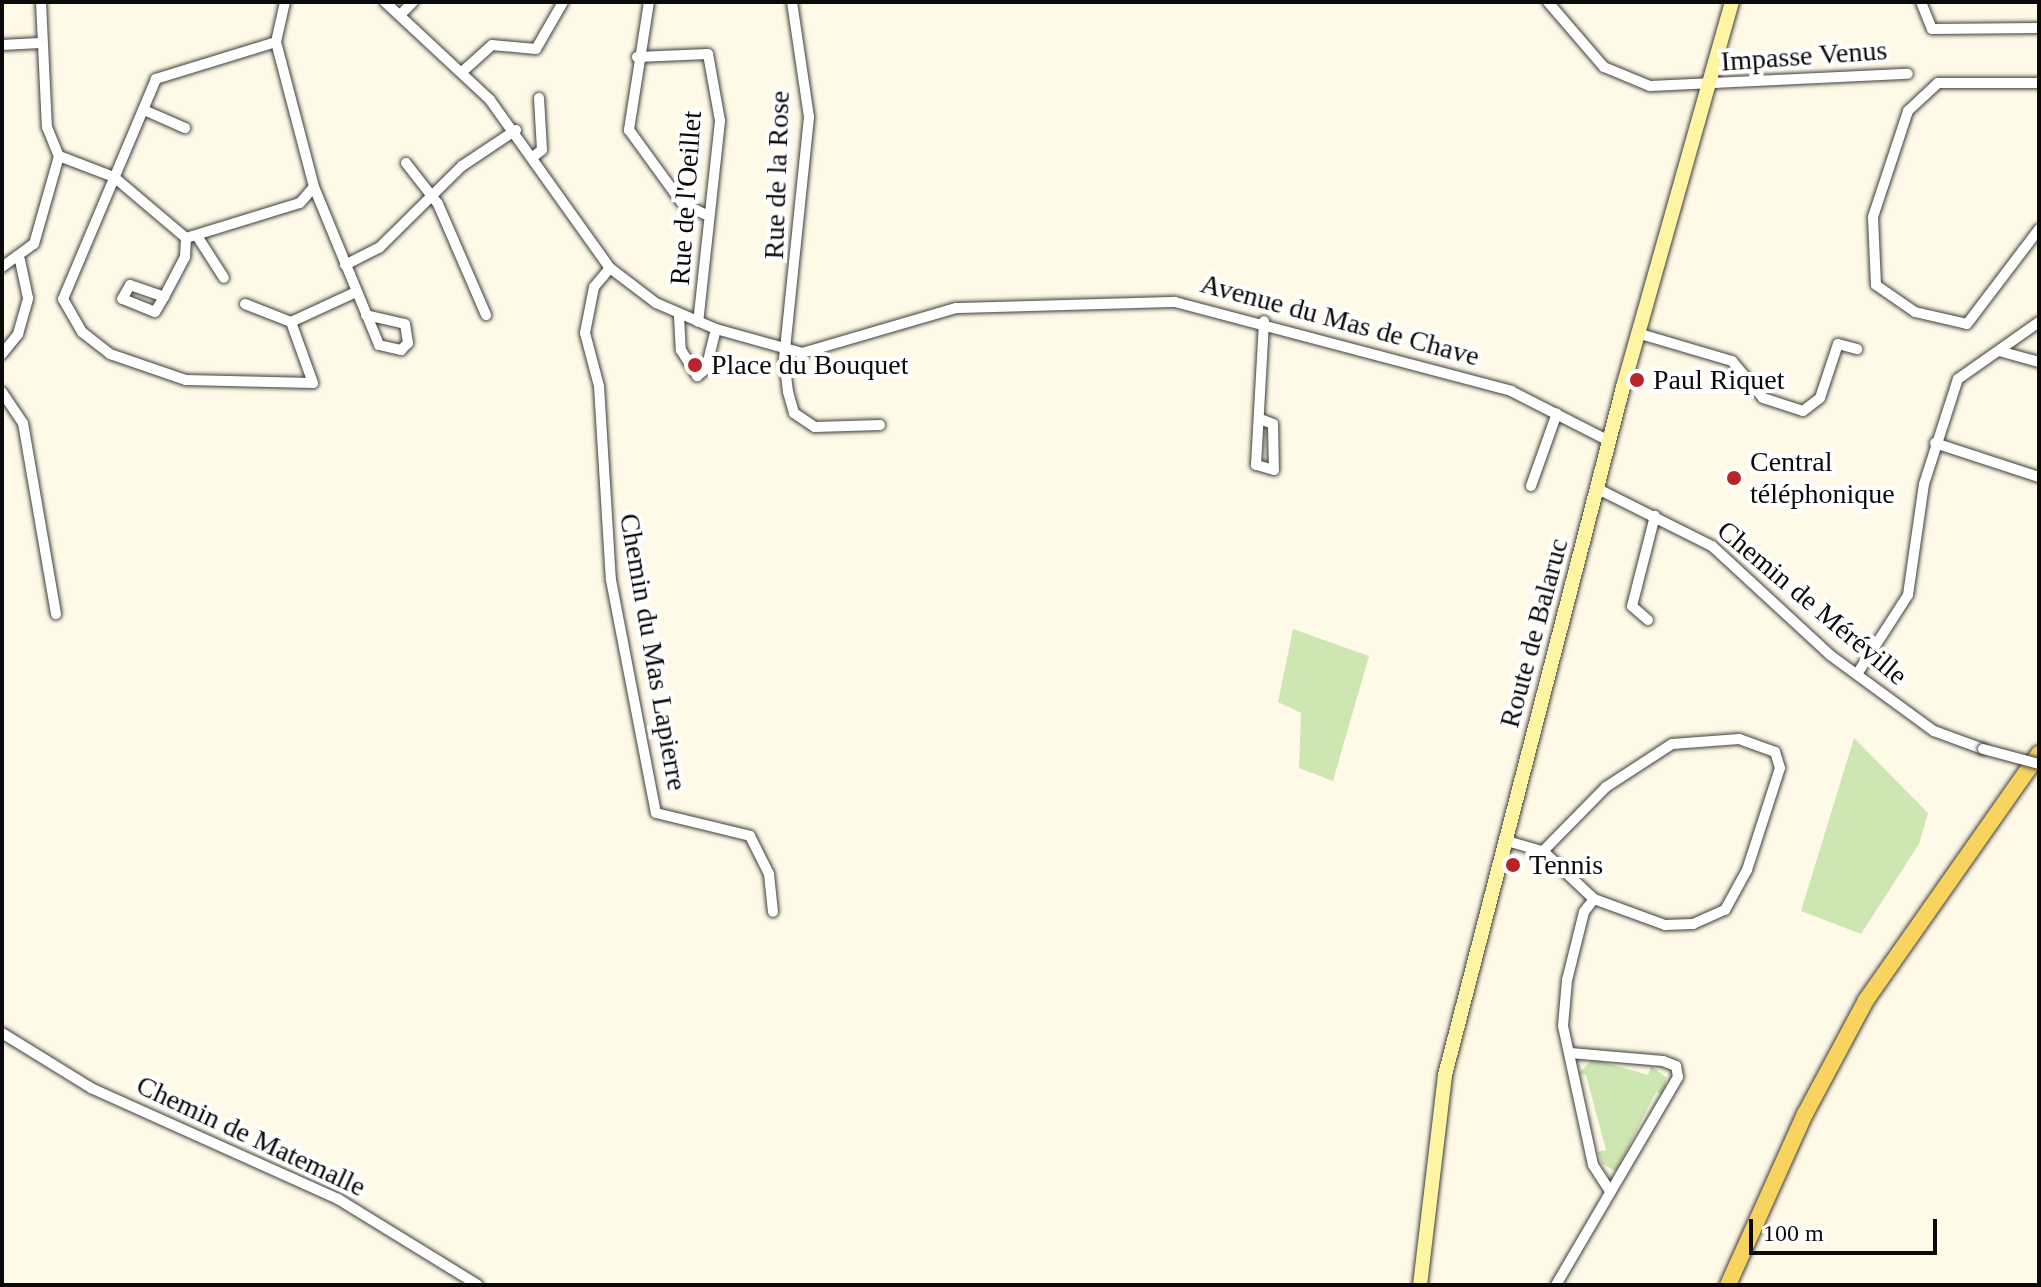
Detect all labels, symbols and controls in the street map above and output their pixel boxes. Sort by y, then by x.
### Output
street label: Impasse Venus [1719,33,1889,79]
street label: Rue de la Rose [757,90,797,260]
street label: Rue de l'Oeillet [663,110,709,286]
street label: Avenue du Mas de Chave [1197,267,1483,373]
place label: Place du Bouquet [711,348,909,382]
marker: Place du Bouquet [686,356,704,374]
place label: Paul Riquet [1653,363,1784,397]
marker: Paul Riquet [1628,371,1646,389]
place label: Central téléphonique [1750,445,1895,511]
marker: Central téléphonique [1725,469,1743,487]
street label: Chemin du Mas Lapierre [612,511,694,793]
street label: Chemin de Méréville [1710,514,1914,692]
street label: Route de Balaruc [1493,535,1575,731]
place label: Tennis [1529,848,1603,882]
marker: Tennis [1504,856,1522,874]
street label: Chemin de Matemalle [131,1068,371,1204]
scale bar [1753,1203,1941,1253]
text: 100 m [1763,1220,1824,1246]

